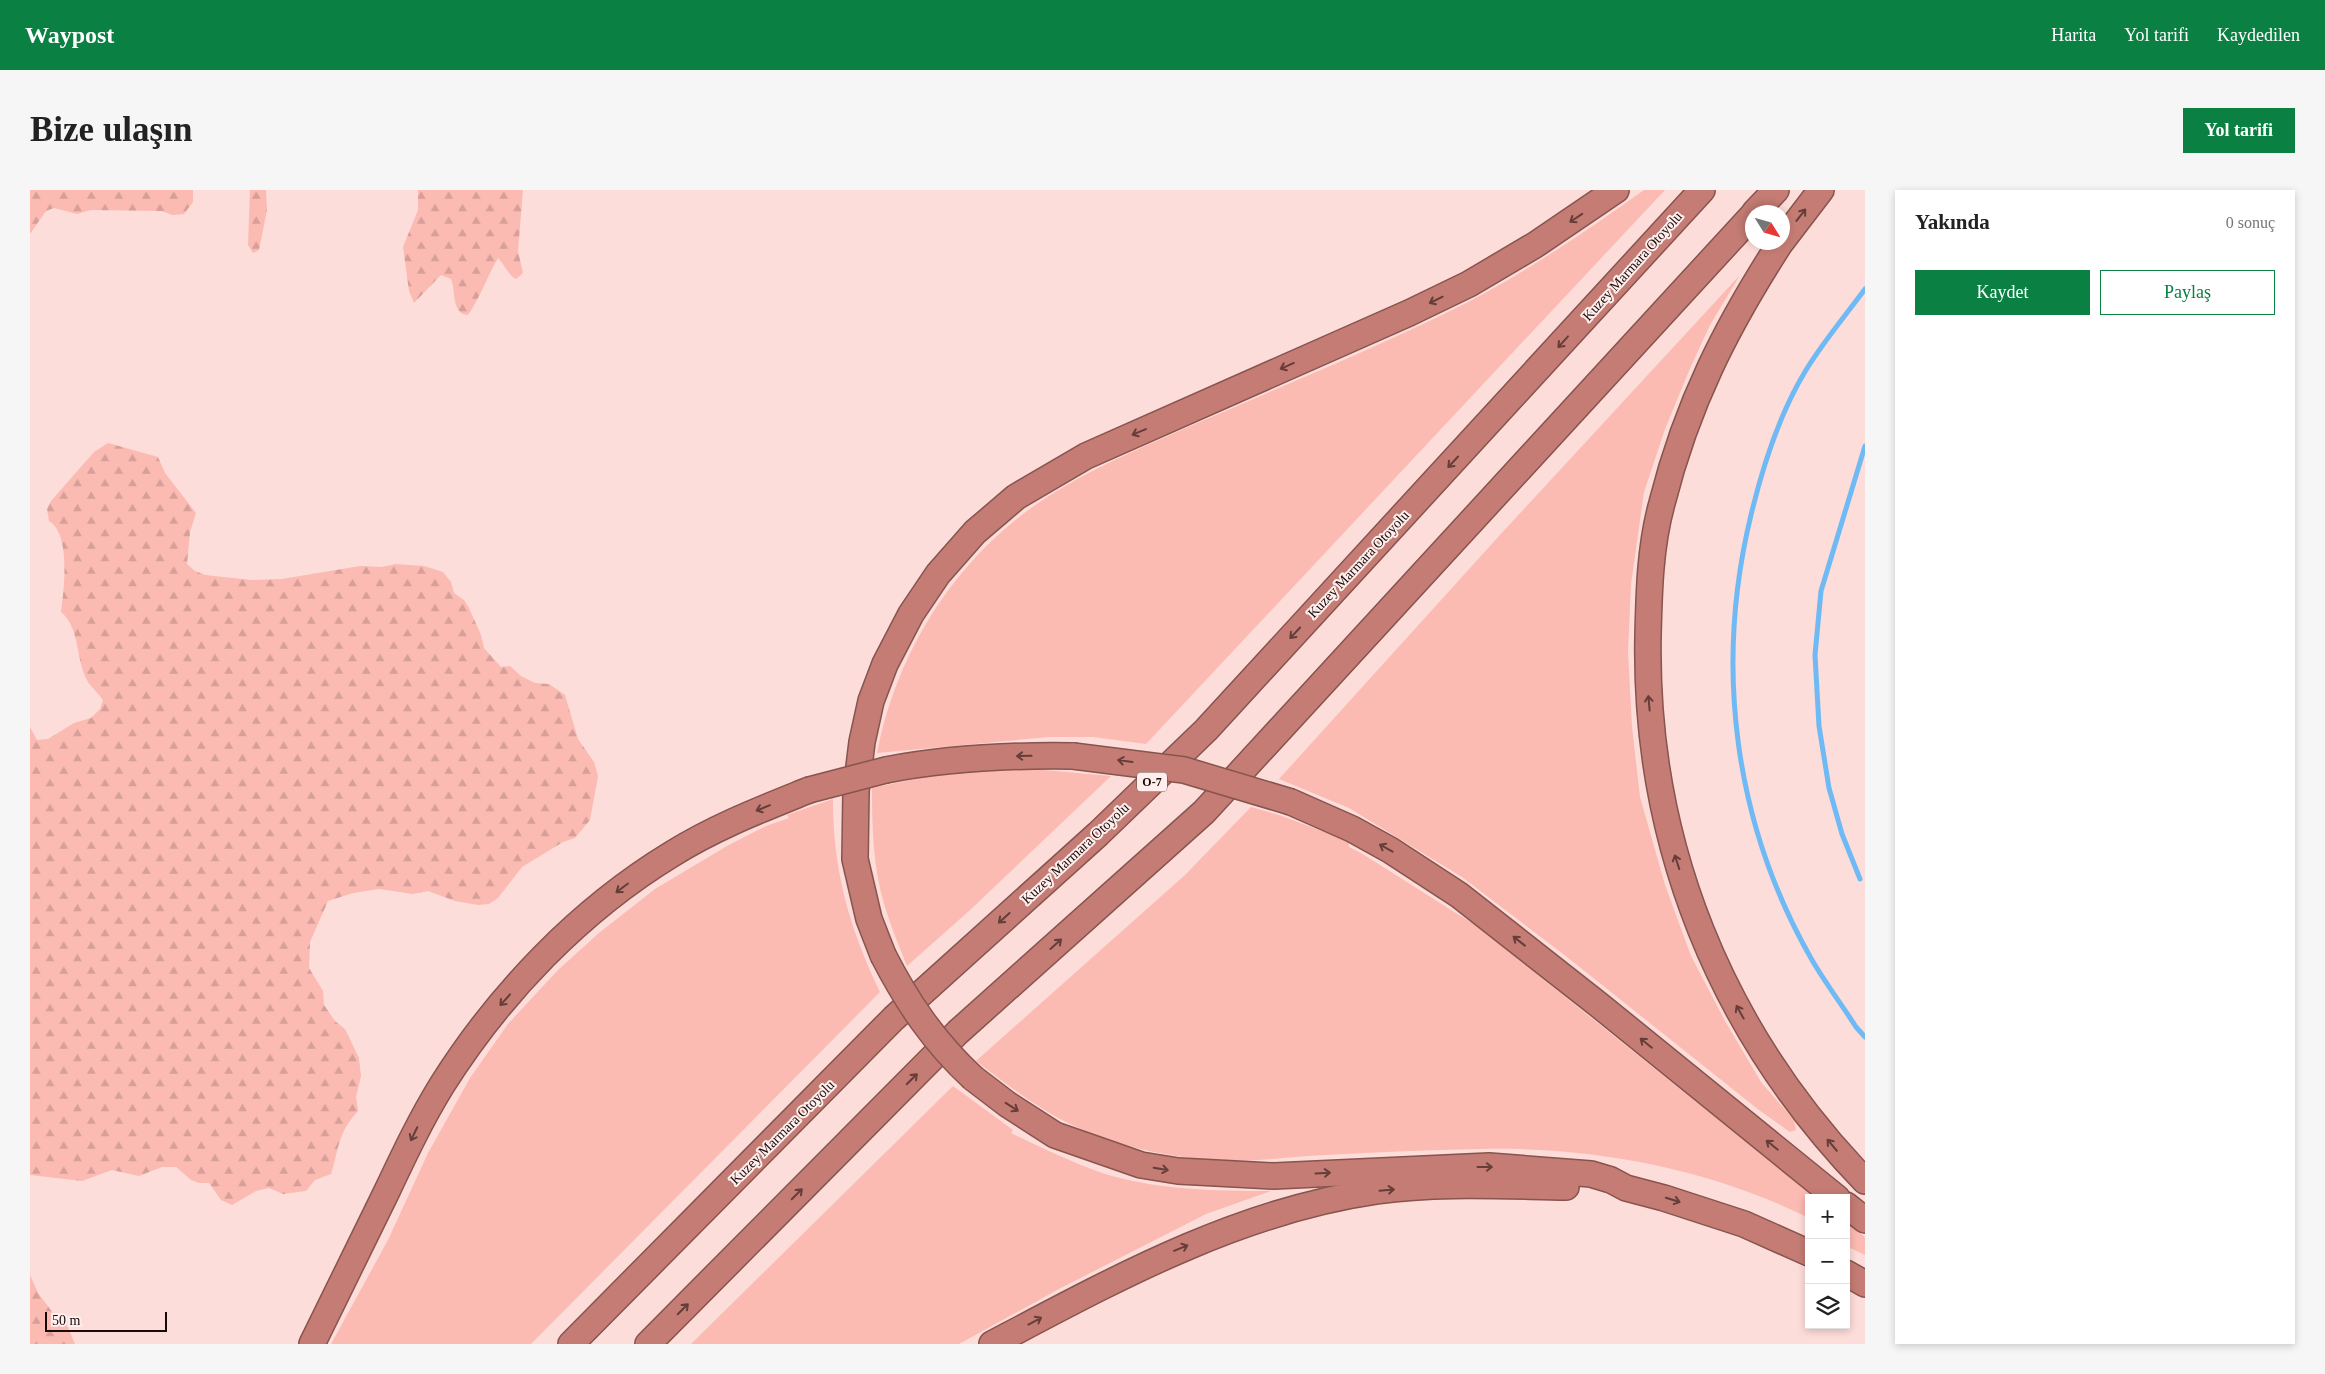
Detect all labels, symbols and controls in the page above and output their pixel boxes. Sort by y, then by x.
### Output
text: Waypost [25,22,114,48]
text: Harita [2051,25,2096,45]
text: Yol tarifi [2124,25,2189,45]
text: Kaydedilen [2217,25,2300,45]
button: Yol tarifi [2183,108,2295,153]
text: Bize ulaşın [30,110,192,149]
north arrow [1745,205,1790,250]
one-way arrow [1796,208,1806,222]
street label: Kuzey Marmara Otoyolu [1580,209,1685,324]
text: Yakında [1915,210,1990,234]
one-way arrow [1569,213,1583,223]
text: 0 sonuç [2226,214,2275,231]
button: Kaydet [1915,270,2090,315]
button: Paylaş [2100,270,2275,315]
one-way arrow [1429,296,1444,305]
one-way arrow [1557,336,1569,349]
one-way arrow [1280,362,1295,372]
one-way arrow [1132,427,1147,437]
one-way arrow [1447,456,1459,469]
street label: Kuzey Marmara Otoyolu [1305,508,1412,621]
one-way arrow [1289,626,1301,639]
one-way arrow [1644,695,1654,711]
one-way arrow [1016,751,1032,761]
one-way arrow [1117,756,1133,766]
road number: O-7 [1137,772,1167,792]
street label: Kuzey Marmara Otoyolu [1019,800,1132,907]
one-way arrow [756,804,771,813]
one-way arrow [1380,842,1394,852]
one-way arrow [1672,855,1682,871]
one-way arrow [615,883,629,893]
one-way arrow [998,912,1011,923]
one-way arrow [1513,936,1526,947]
one-way arrow [1050,938,1063,950]
one-way arrow [499,993,511,1006]
one-way arrow [1735,1005,1744,1020]
one-way arrow [1640,1037,1653,1048]
one-way arrow [905,1073,918,1085]
street label: Kuzey Marmara Otoyolu [727,1077,837,1187]
one-way arrow [1004,1102,1018,1112]
one-way arrow [409,1126,419,1141]
one-way arrow [1826,1139,1837,1152]
one-way arrow [1766,1140,1779,1151]
one-way arrow [1476,1162,1493,1172]
one-way arrow [1152,1164,1168,1174]
one-way arrow [1314,1169,1330,1178]
one-way arrow [1379,1185,1395,1195]
one-way arrow [791,1188,803,1200]
map controls [1805,1194,1850,1329]
button: + [1805,1194,1850,1239]
one-way arrow [1665,1196,1681,1206]
button: − [1805,1239,1850,1284]
one-way arrow [1173,1243,1188,1253]
button: layers [1805,1284,1850,1329]
one-way arrow [677,1303,689,1316]
scale bar [45,1309,168,1332]
text: 50 m [52,1313,80,1328]
one-way arrow [1028,1316,1043,1326]

